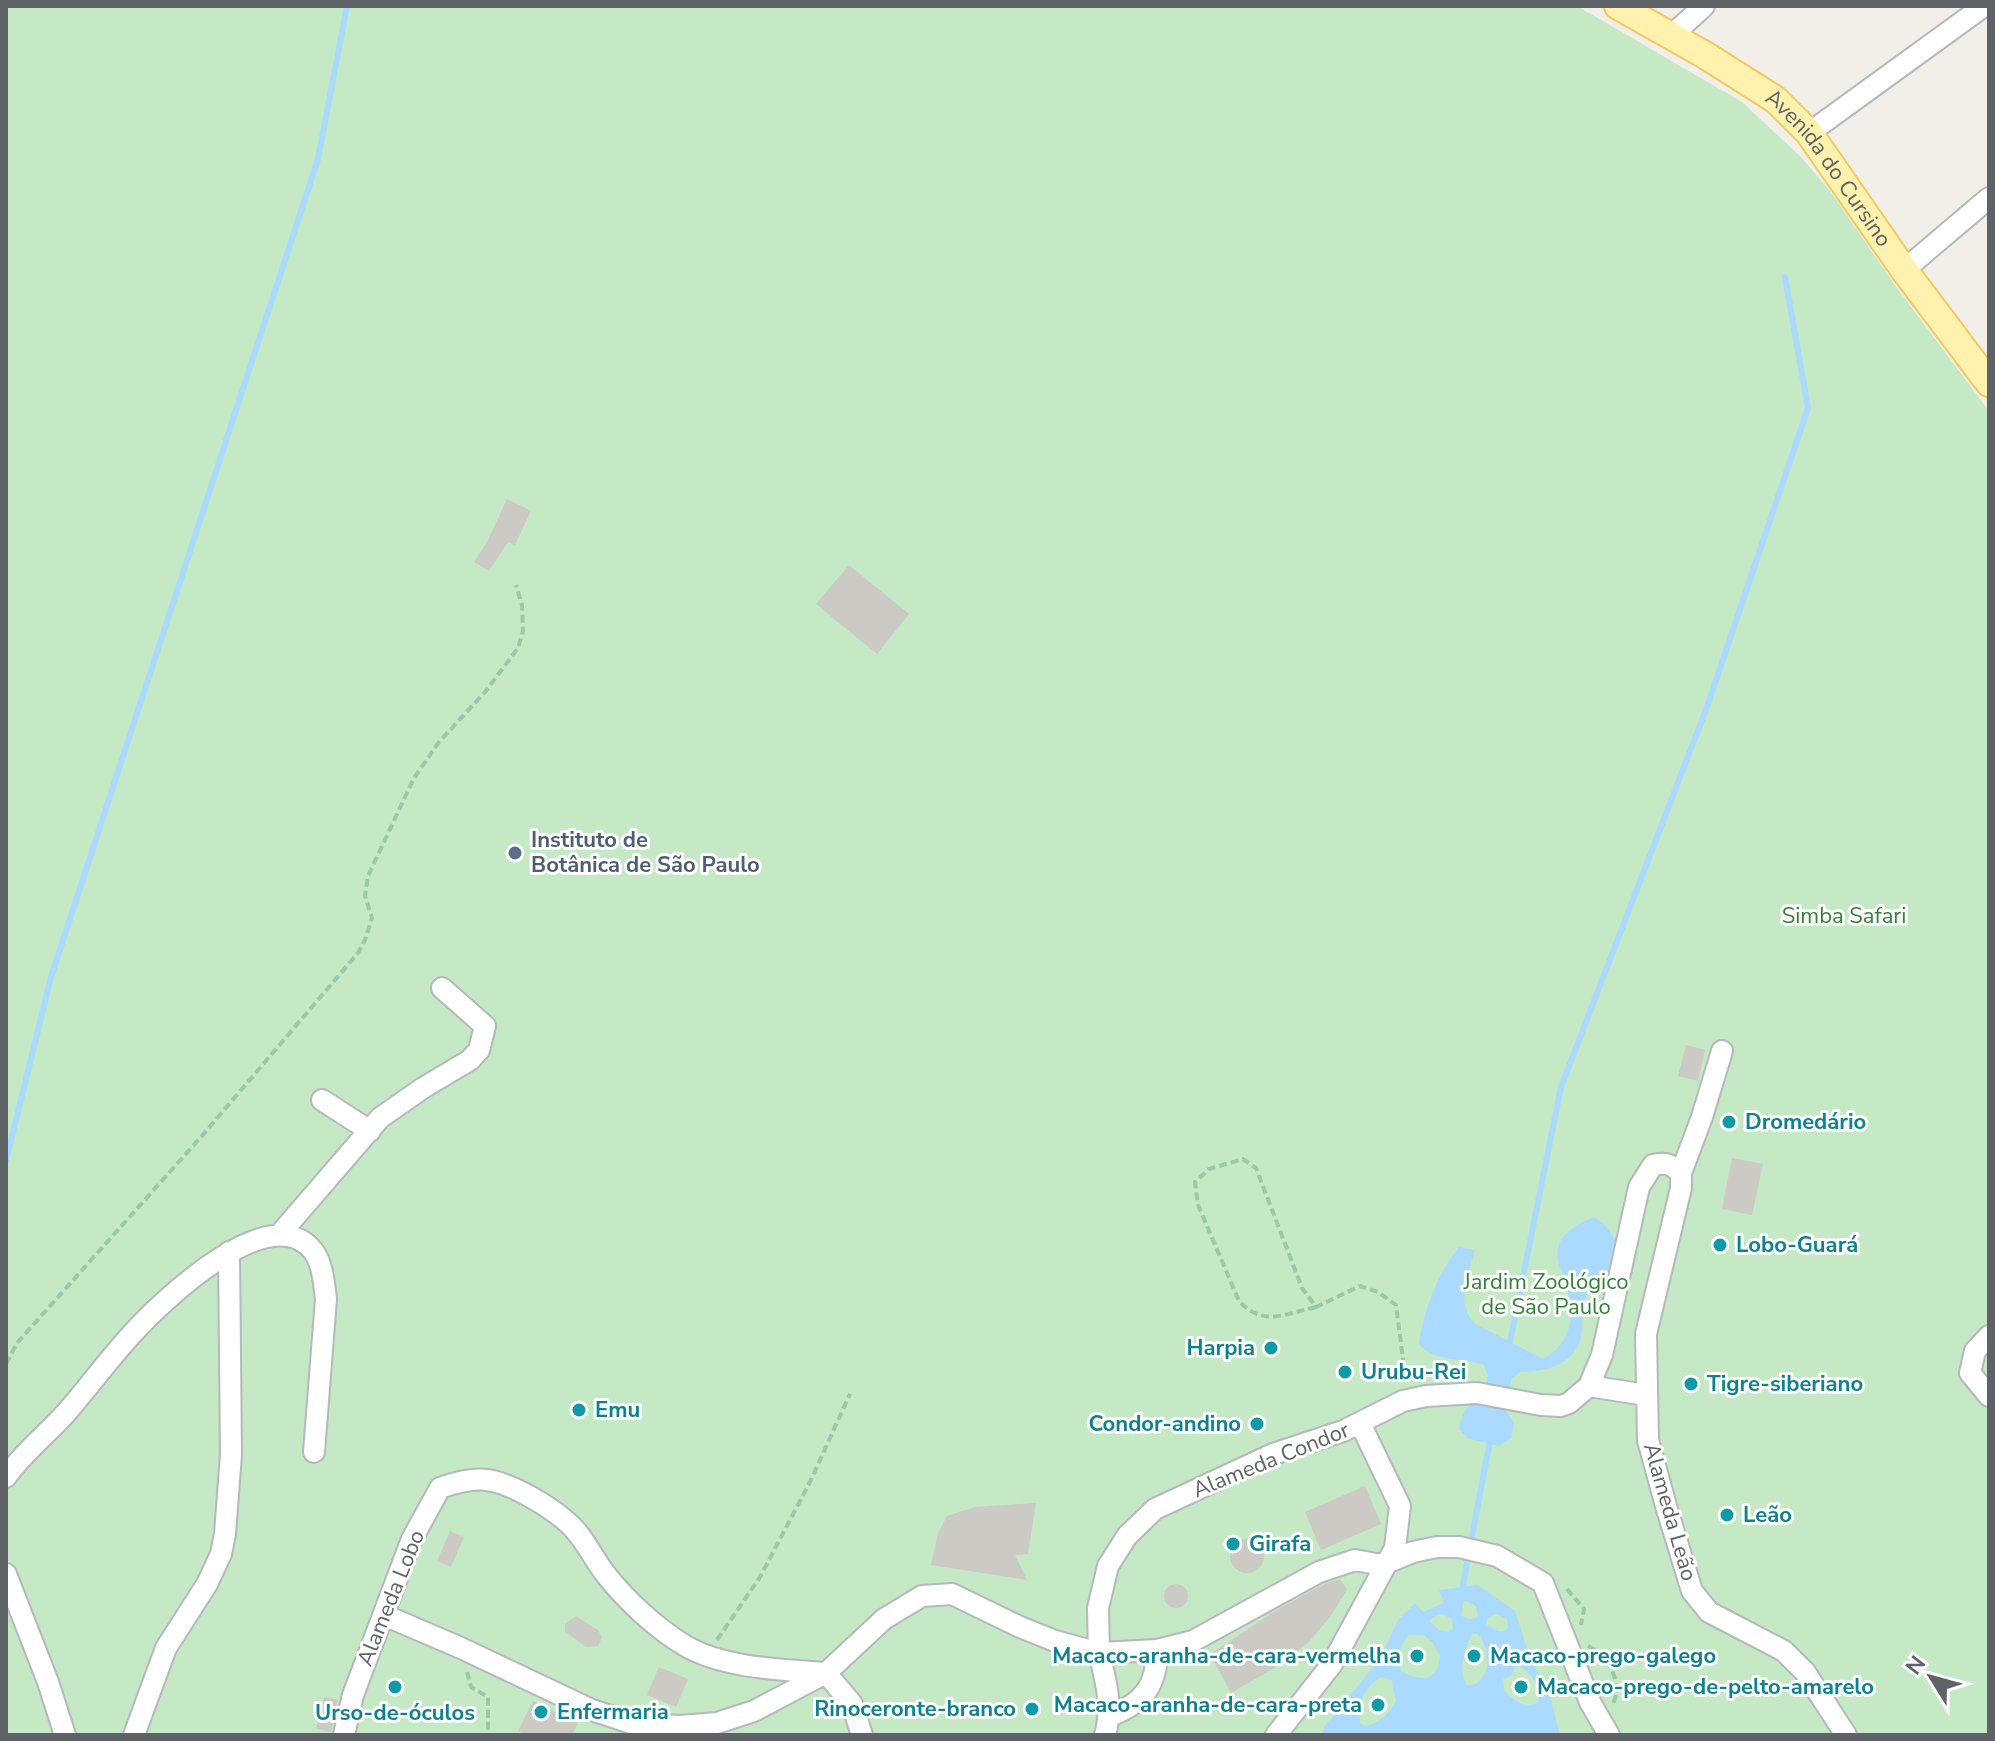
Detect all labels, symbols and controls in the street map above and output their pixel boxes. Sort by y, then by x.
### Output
street label: Avenida do Cursino [1760,82,1898,253]
place label: Instituto de Botânica de São Paulo [531,825,760,880]
marker: Instituto de Botânica de São Paulo [506,844,524,862]
park label: Simba Safari [1782,901,1906,931]
place label: Dromedário [1745,1107,1866,1137]
marker: Dromedário [1720,1113,1738,1131]
place label: Lobo-Guará [1736,1230,1858,1260]
marker: Lobo-Guará [1711,1236,1729,1254]
park label: Jardim Zoológico de São Paulo [1463,1267,1628,1322]
place label: Harpia [1186,1333,1255,1363]
marker: Harpia [1262,1339,1280,1357]
place label: Urubu-Rei [1361,1357,1466,1387]
marker: Urubu-Rei [1336,1363,1354,1381]
place label: Tigre-siberiano [1707,1369,1863,1399]
marker: Tigre-siberiano [1682,1375,1700,1393]
place label: Emu [595,1395,640,1425]
marker: Emu [570,1401,588,1419]
place label: Condor-andino [1088,1409,1241,1439]
street label: Alameda Condor [1188,1415,1354,1505]
marker: Condor-andino [1248,1415,1266,1433]
street label: Alameda Leão [1636,1439,1704,1585]
place label: Leão [1743,1500,1792,1530]
marker: Leão [1718,1506,1736,1524]
street label: Alameda Lobo [350,1526,432,1670]
place label: Girafa [1249,1529,1311,1559]
marker: Girafa [1224,1535,1242,1553]
north arrow [1891,1637,1971,1717]
place label: Macaco-aranha-de-cara-vermelha [1052,1641,1401,1671]
place label: Macaco-prego-galego [1490,1641,1716,1671]
marker: Macaco-aranha-de-cara-vermelha [1408,1647,1426,1665]
marker: Macaco-prego-galego [1465,1647,1483,1665]
text: N [1899,1650,1933,1681]
place label: Macaco-prego-de-pelto-amarelo [1537,1672,1874,1702]
marker: Urso-de-óculos [386,1678,404,1696]
marker: Macaco-prego-de-pelto-amarelo [1512,1678,1530,1696]
place label: Macaco-aranha-de-cara-preta [1054,1690,1362,1720]
place label: Rinoceronte-branco [814,1694,1016,1724]
marker: Macaco-aranha-de-cara-preta [1369,1696,1387,1714]
place label: Enfermaria [557,1697,669,1727]
place label: Urso-de-óculos [315,1698,475,1728]
marker: Rinoceronte-branco [1023,1700,1041,1718]
marker: Enfermaria [532,1703,550,1721]

